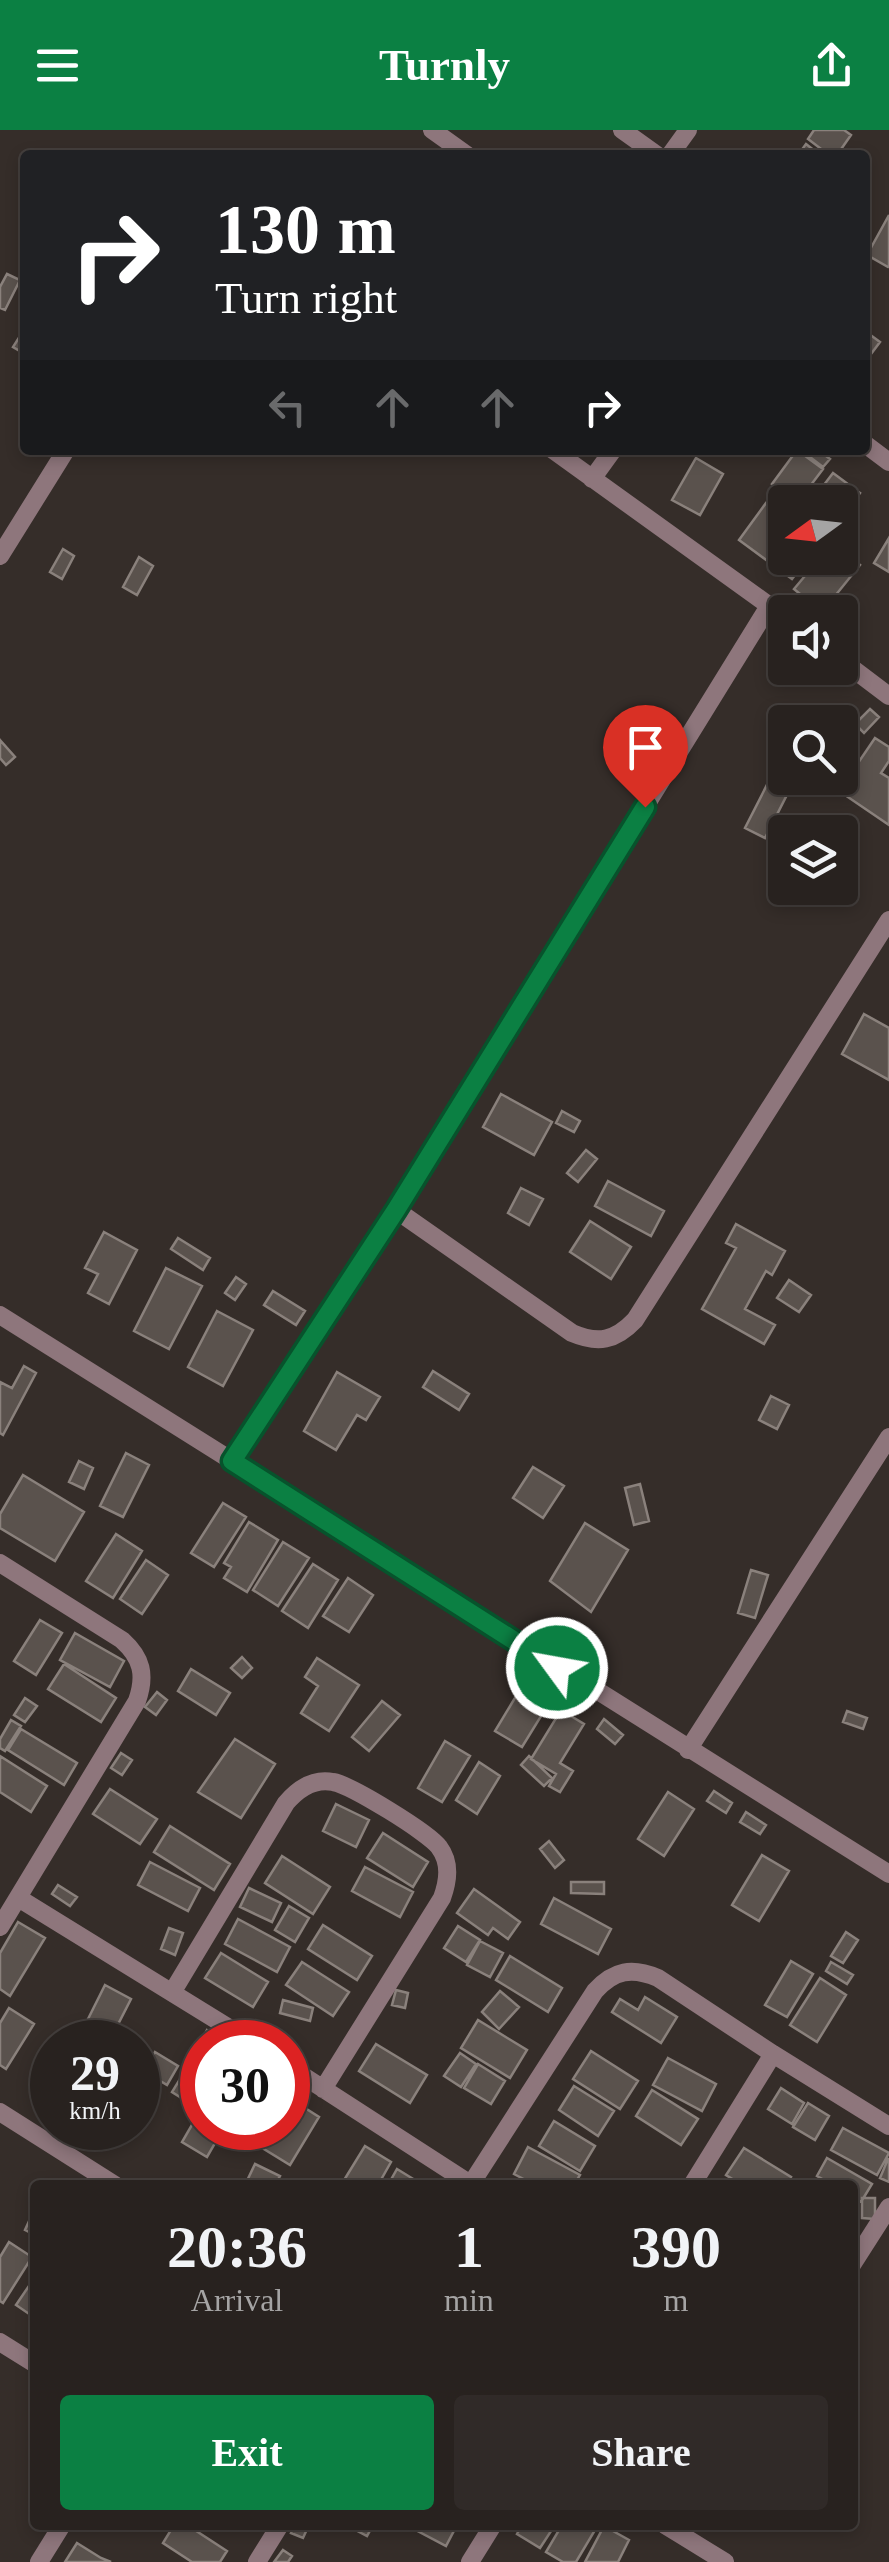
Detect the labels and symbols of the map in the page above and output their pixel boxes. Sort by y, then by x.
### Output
north arrow [768,485,858,575]
pin [603,705,688,808]
position arrow [505,1616,609,1720]
speed limit sign: 30 [180,2020,310,2150]

